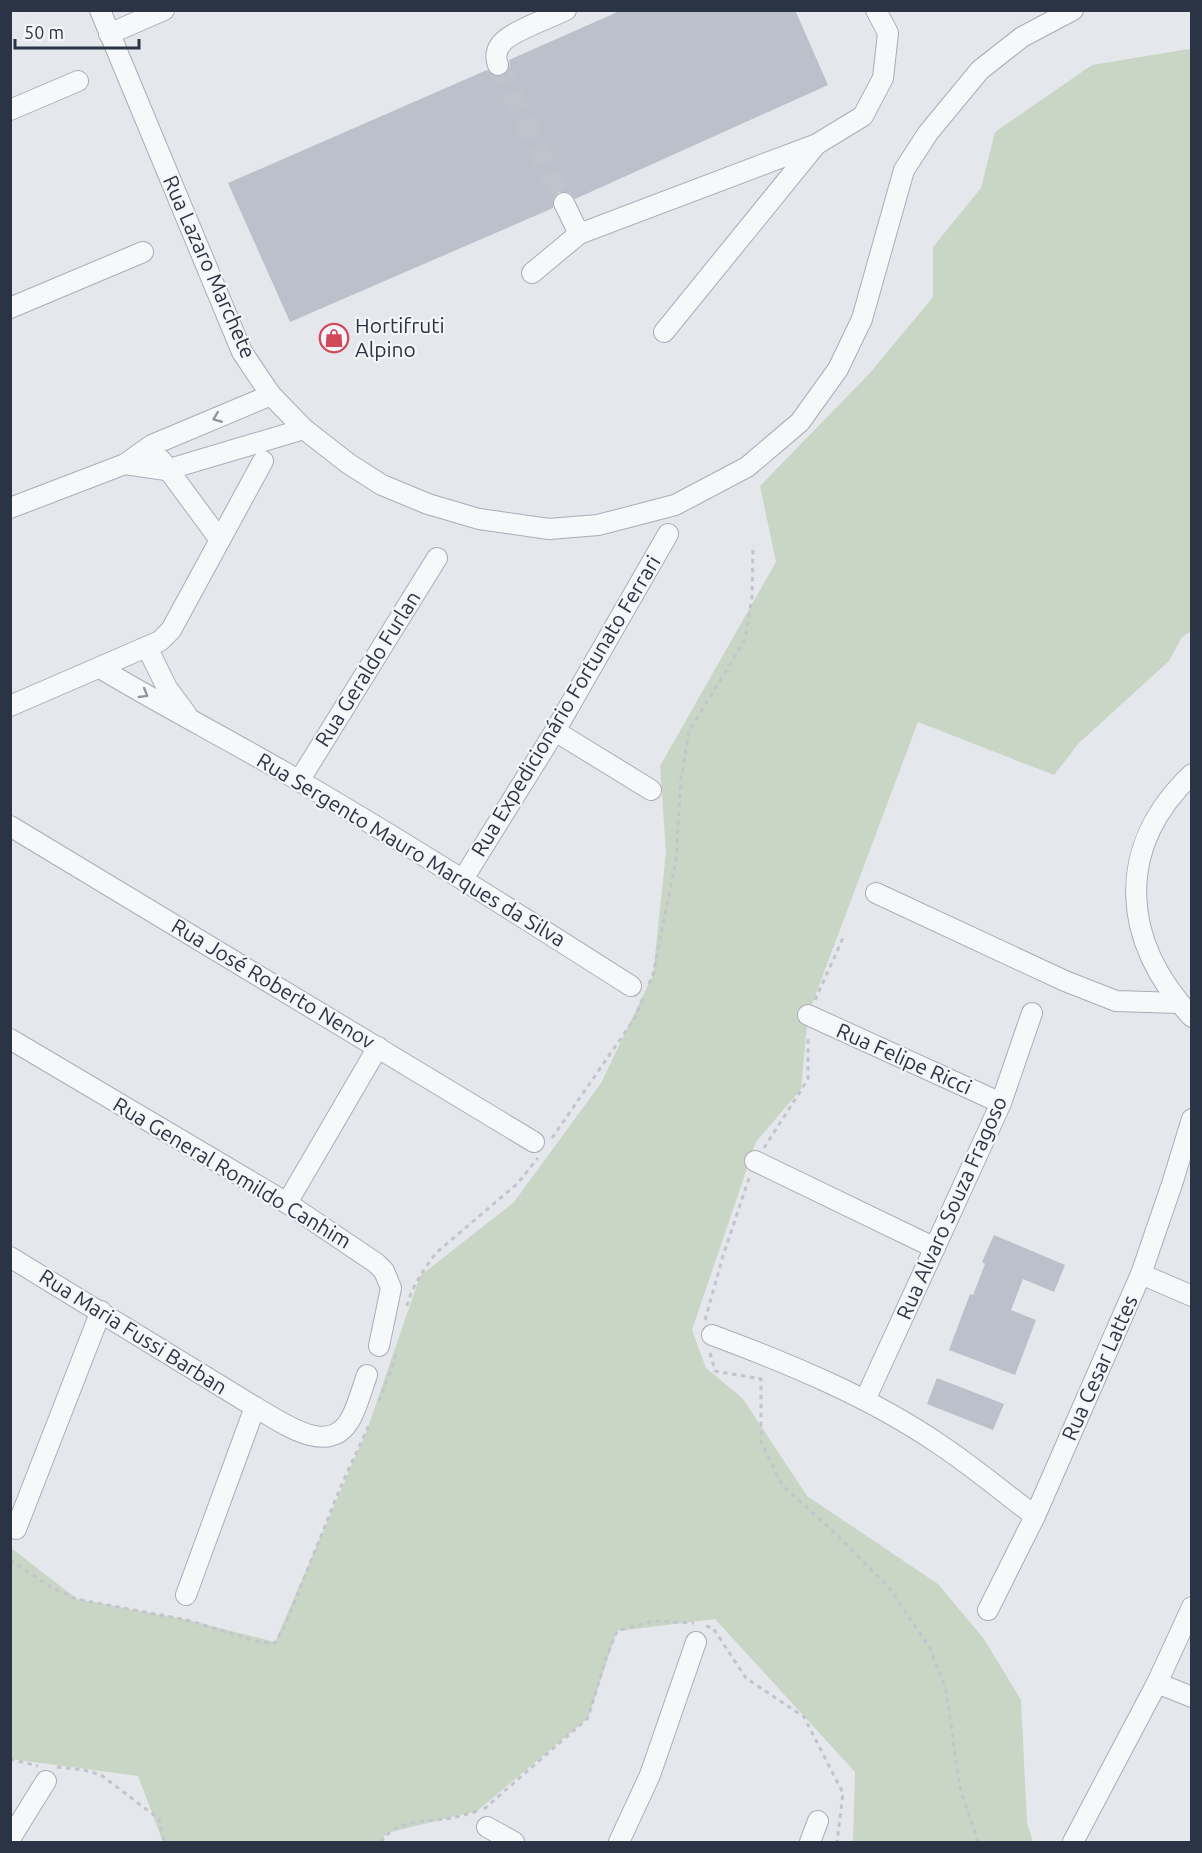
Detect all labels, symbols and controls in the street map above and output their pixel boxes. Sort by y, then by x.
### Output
scale bar [15,12,140,50]
text: 50 m [24,22,64,42]
street label: Rua Lazaro Marchete [159,171,261,362]
place label: Hortifruti Alpino [355,313,445,361]
shop icon: Hortifruti Alpino [318,322,350,354]
one-way arrow [213,411,224,423]
street label: Rua Expedicionário Fortunato Ferrari [466,551,665,860]
street label: Rua Geraldo Furlan [310,586,425,751]
one-way arrow [138,687,148,698]
street label: Rua Sergento Mauro Marques da Silva [253,747,570,951]
street label: Rua José Roberto Nenov [168,913,379,1053]
street label: Rua Felipe Ricci [833,1018,976,1099]
street label: Rua General Romildo Canhim [109,1092,356,1253]
street label: Rua Alvaro Souza Fragoso [891,1092,1011,1323]
street label: Rua Maria Fussi Barban [35,1264,232,1399]
street label: Rua Cesar Lattes [1056,1291,1142,1444]

